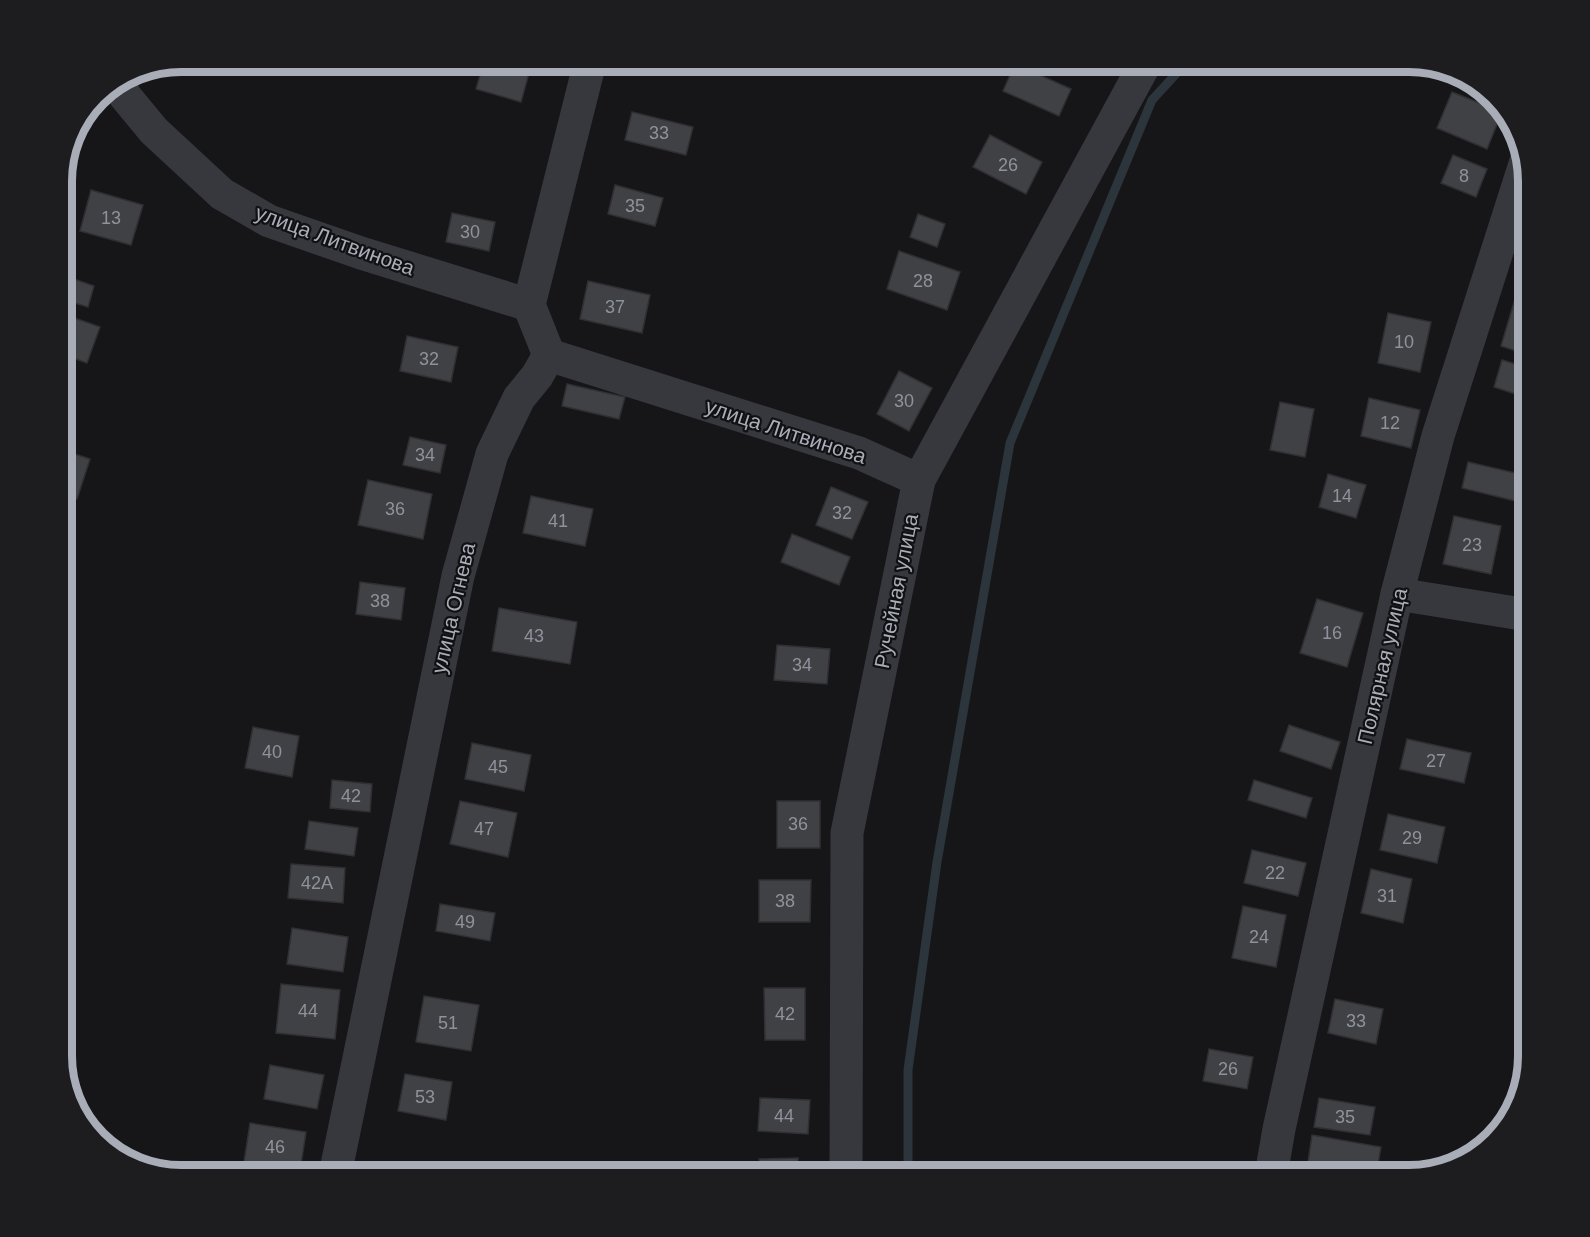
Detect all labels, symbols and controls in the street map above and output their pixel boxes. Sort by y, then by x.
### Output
house number: 33 [649,123,669,143]
house number: 26 [998,155,1018,175]
house number: 8 [1459,166,1469,186]
house number: 35 [625,196,645,216]
street label: улица Литвинова [252,201,418,280]
house number: 13 [101,208,121,228]
house number: 30 [460,222,480,242]
house number: 28 [913,271,933,291]
house number: 37 [605,297,625,317]
house number: 10 [1394,332,1414,352]
house number: 32 [419,349,439,369]
house number: 30 [894,391,914,411]
street label: улица Литвинова [703,394,869,468]
house number: 12 [1380,413,1400,433]
house number: 34 [415,445,435,465]
house number: 14 [1332,486,1352,506]
house number: 36 [385,499,405,519]
house number: 32 [832,503,852,523]
house number: 41 [548,511,568,531]
street label: Ручейная улица [870,511,922,670]
house number: 23 [1462,535,1482,555]
street label: улица Огнева [427,540,479,676]
street label: Полярная улица [1353,585,1411,746]
house number: 38 [370,591,390,611]
house number: 16 [1322,623,1342,643]
house number: 43 [524,626,544,646]
house number: 34 [792,655,812,675]
house number: 40 [262,742,282,762]
house number: 27 [1426,751,1446,771]
house number: 45 [488,757,508,777]
house number: 42 [341,786,361,806]
house number: 36 [788,814,808,834]
house number: 47 [474,819,494,839]
house number: 29 [1402,828,1422,848]
house number: 22 [1265,863,1285,883]
house number: 42А [301,873,333,893]
house number: 31 [1377,886,1397,906]
house number: 38 [775,891,795,911]
house number: 49 [455,912,475,932]
house number: 24 [1249,927,1269,947]
house number: 44 [298,1001,318,1021]
house number: 42 [775,1004,795,1024]
house number: 33 [1346,1011,1366,1031]
house number: 51 [438,1013,458,1033]
house number: 26 [1218,1059,1238,1079]
house number: 53 [415,1087,435,1107]
house number: 44 [774,1106,794,1126]
house number: 35 [1335,1107,1355,1127]
house number: 46 [265,1137,285,1157]

